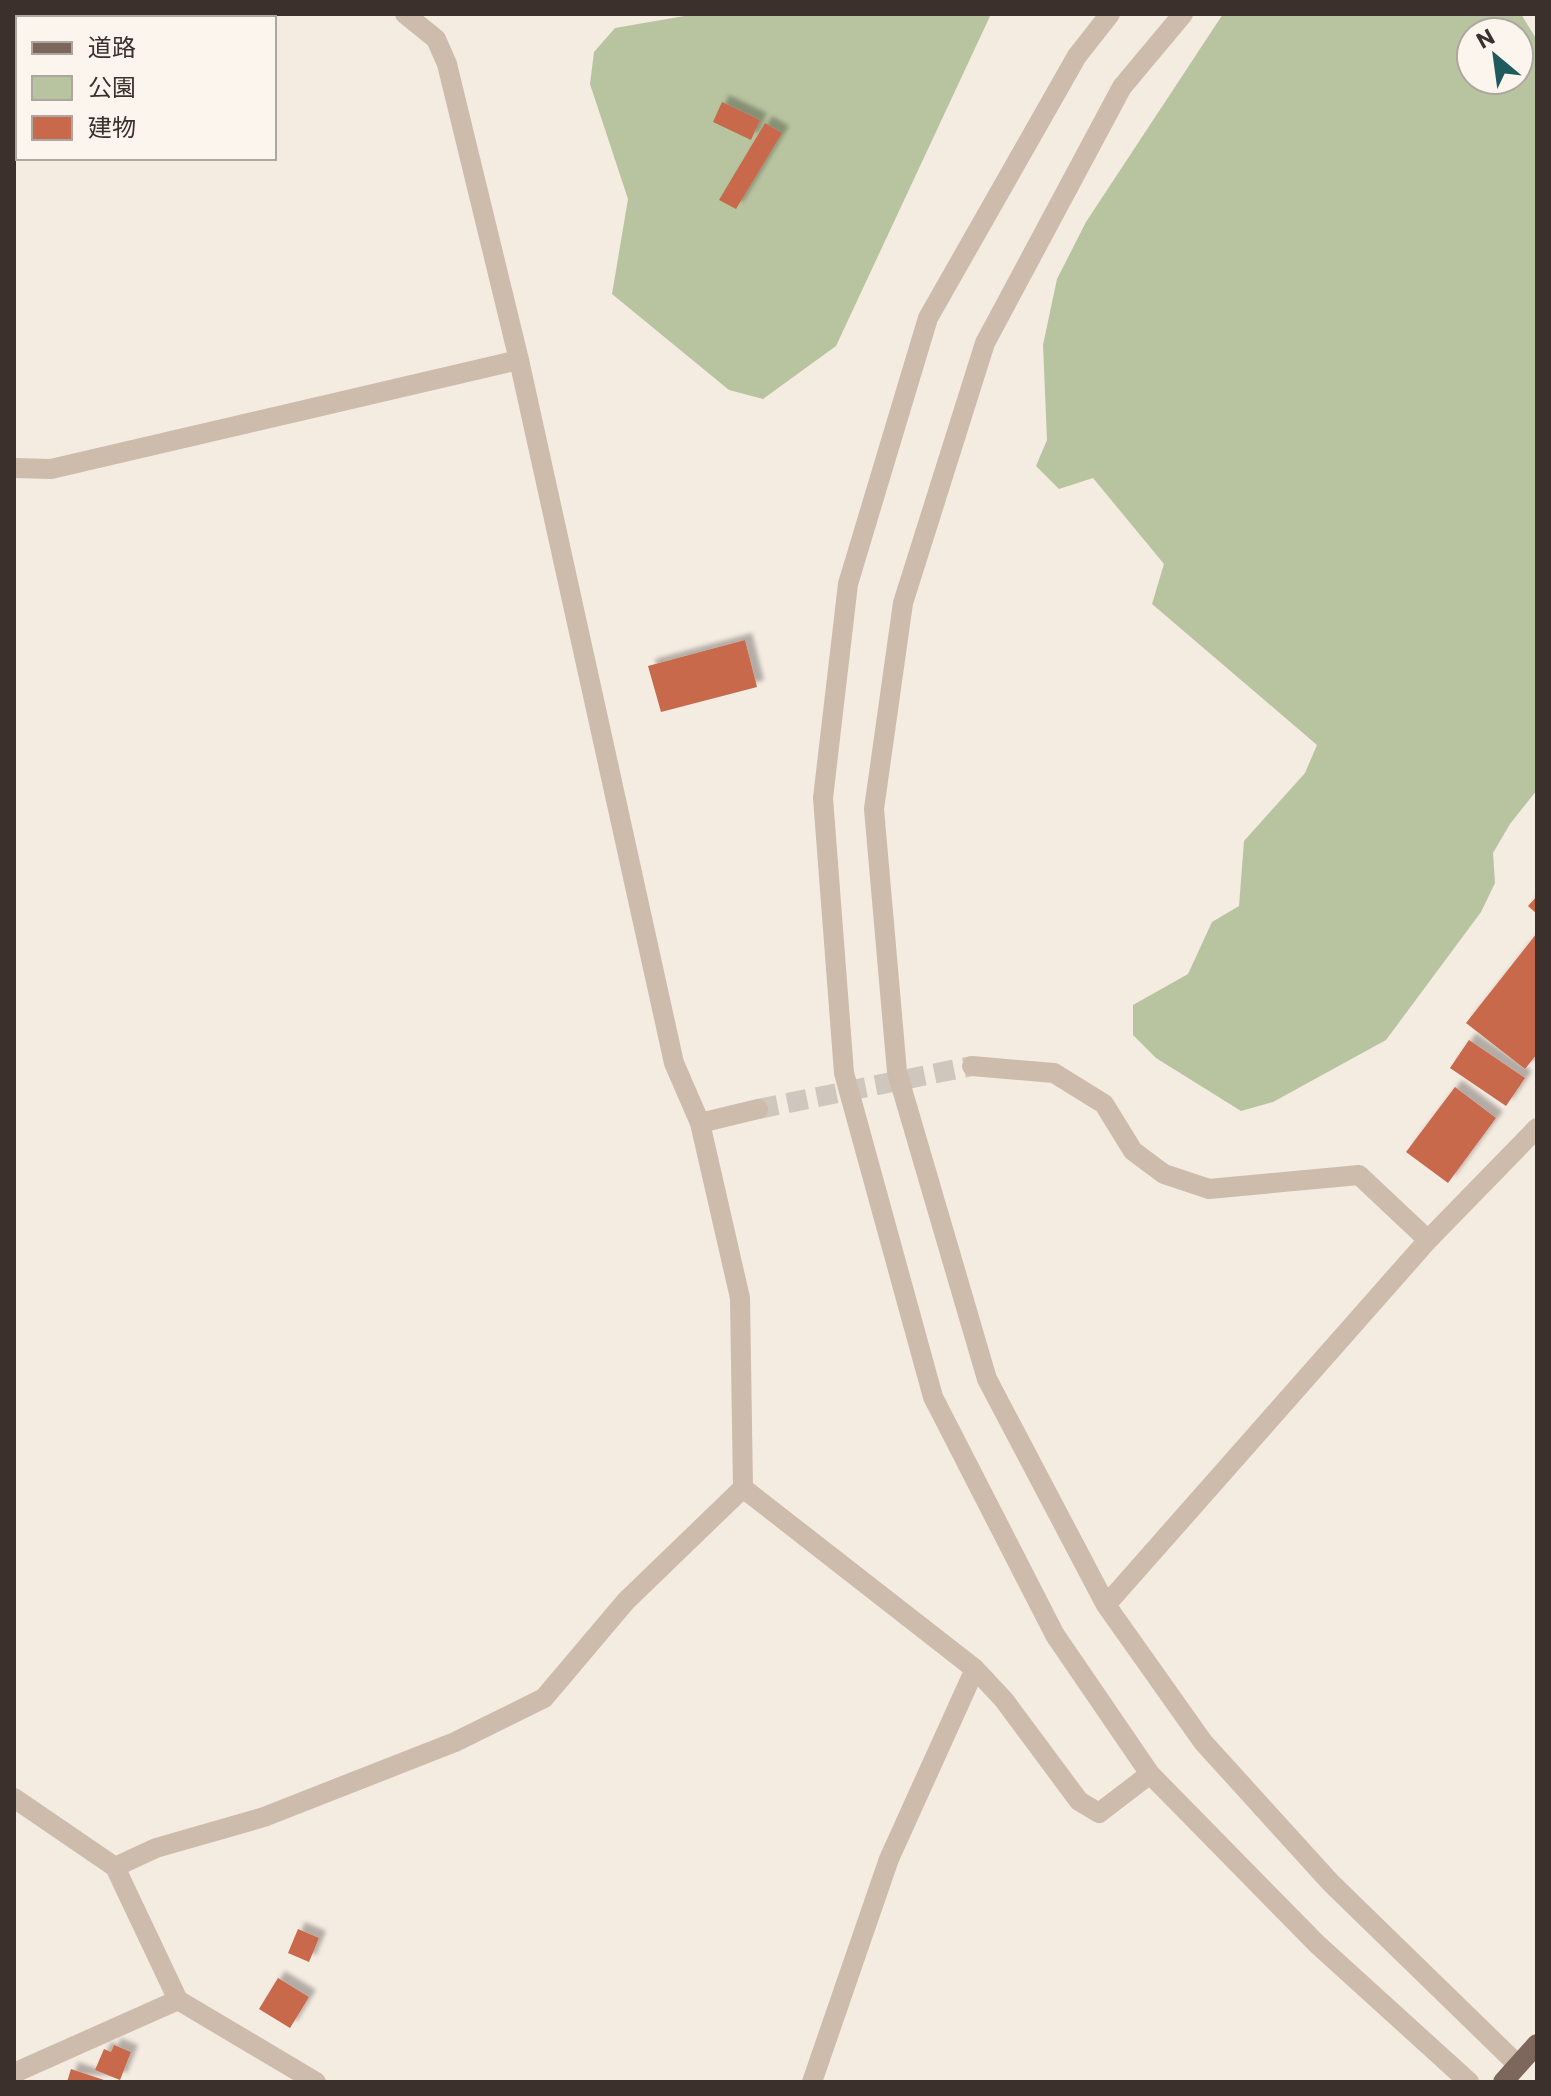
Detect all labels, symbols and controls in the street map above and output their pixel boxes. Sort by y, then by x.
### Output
legend [16,16,276,160]
north arrow [1455,16,1535,96]
text: N [1471,22,1499,54]
text: 道路 [88,32,136,61]
text: 公園 [88,72,136,101]
text: 建物 [88,112,136,141]

